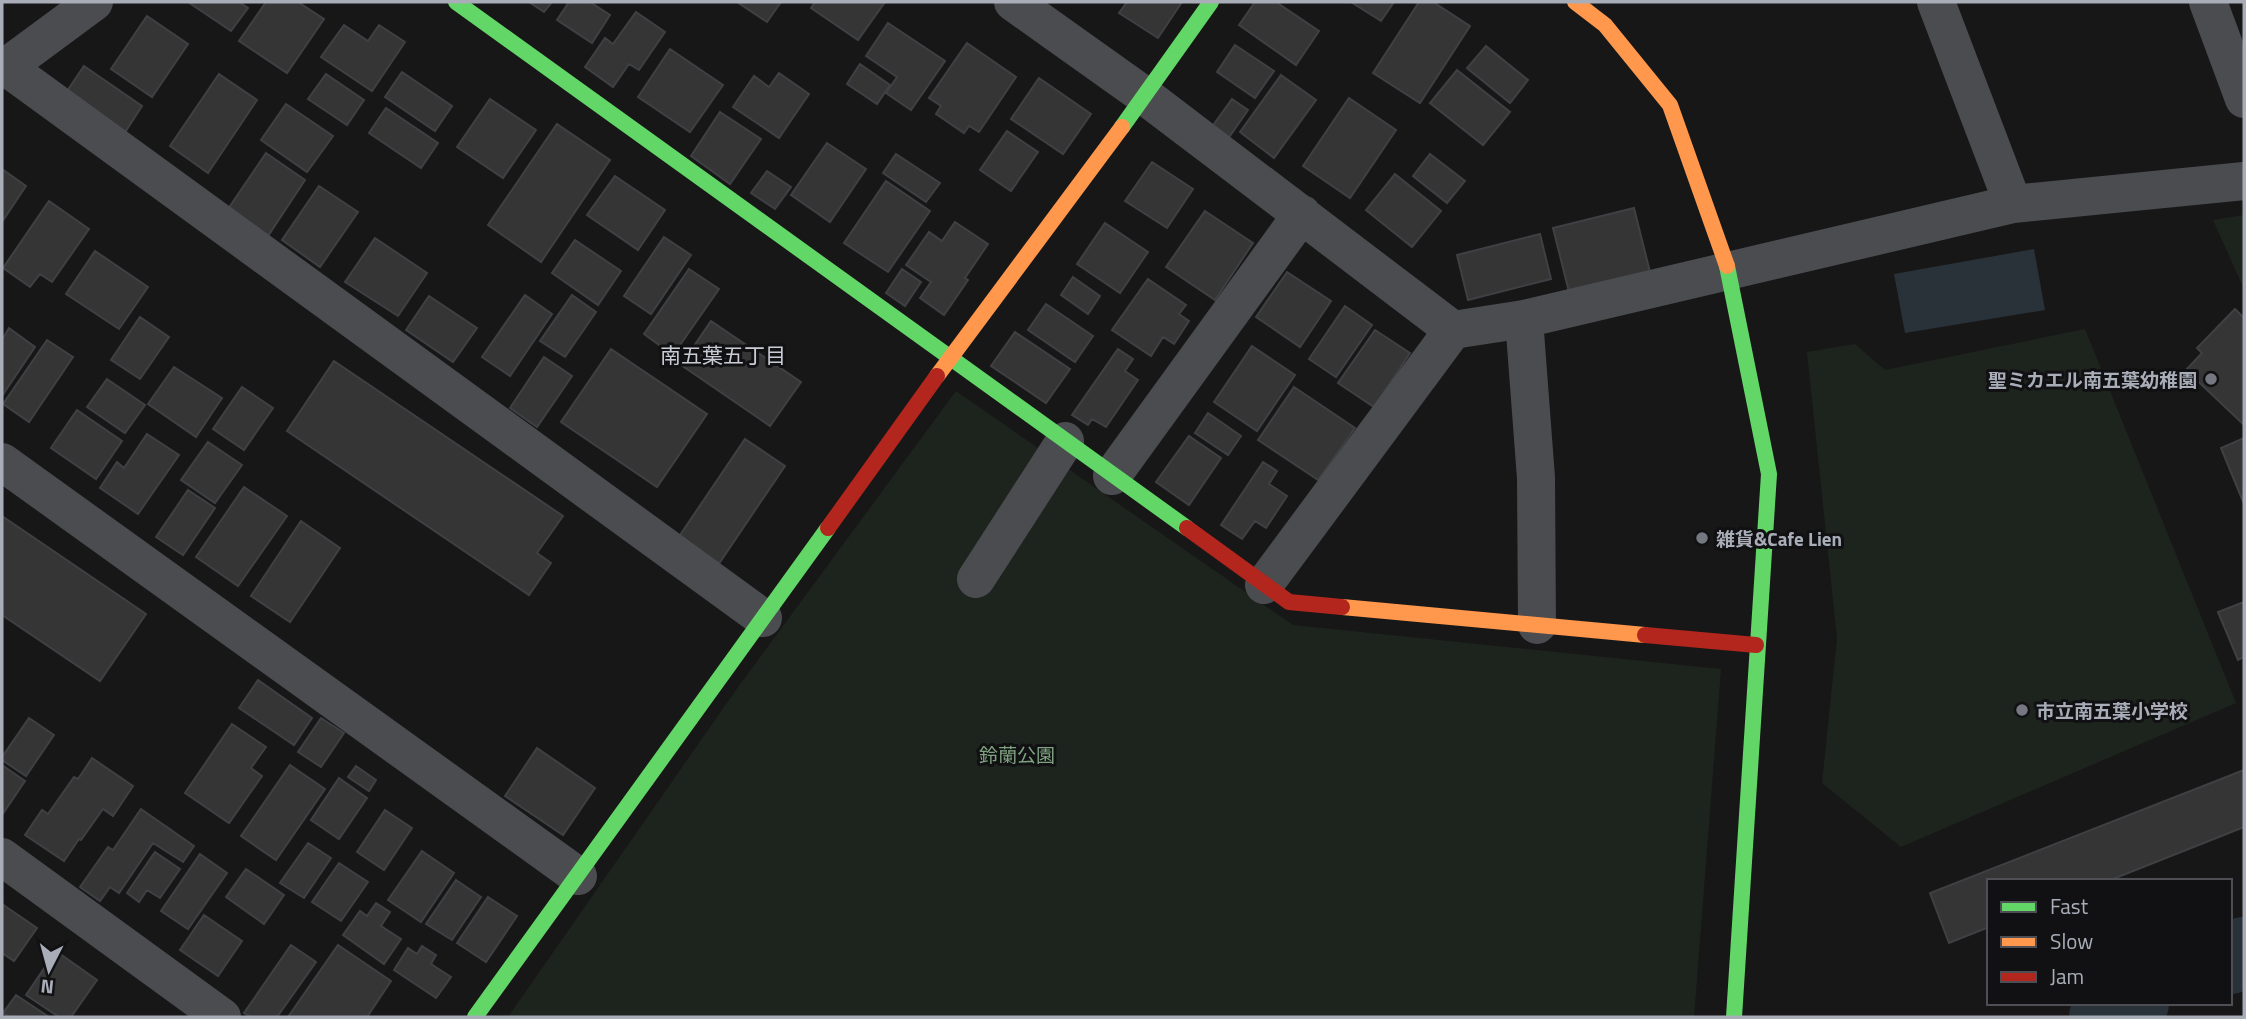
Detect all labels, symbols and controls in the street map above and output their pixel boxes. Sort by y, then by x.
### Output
district label: 南五葉五丁目 [660,339,786,371]
place label: 聖ミカエル南五葉幼稚園 [1988,365,2197,394]
marker: 聖ミカエル南五葉幼稚園 [2203,371,2219,387]
place label: 雑貨&Cafe Lien [1716,524,1842,553]
marker: 雑貨&Cafe Lien [1694,530,1710,546]
place label: 市立南五葉小学校 [2036,696,2188,725]
marker: 市立南五葉小学校 [2014,702,2030,718]
park label: 鈴蘭公園 [979,740,1055,769]
legend [1987,879,2232,1005]
text: Fast [2050,890,2089,922]
text: Slow [2050,925,2093,957]
north arrow [14,935,84,1005]
text: Jam [2050,960,2084,992]
text: N [39,972,55,1003]

